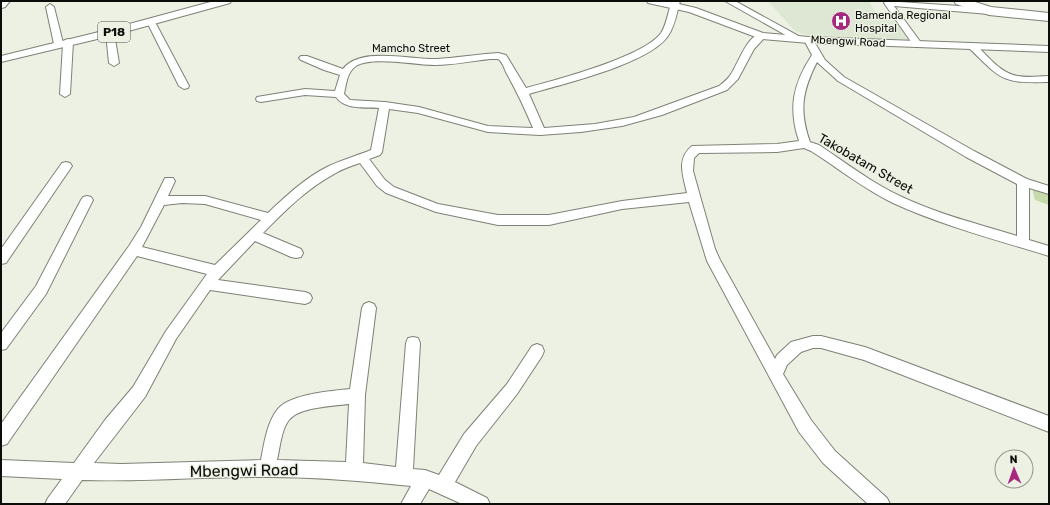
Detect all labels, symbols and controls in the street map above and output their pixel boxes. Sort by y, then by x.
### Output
place label: Bamenda Regional Hospital [855,9,951,35]
hospital icon: Bamenda Regional Hospital [830,10,852,32]
road number: P18 [98,22,130,42]
street label: Mbengwi Road [810,33,886,50]
street label: Mamcho Street [372,42,451,55]
street label: Takobatam Street [816,130,916,197]
north arrow [994,449,1034,489]
text: N [1009,453,1018,466]
street label: Mbengwi Road [189,460,299,481]

